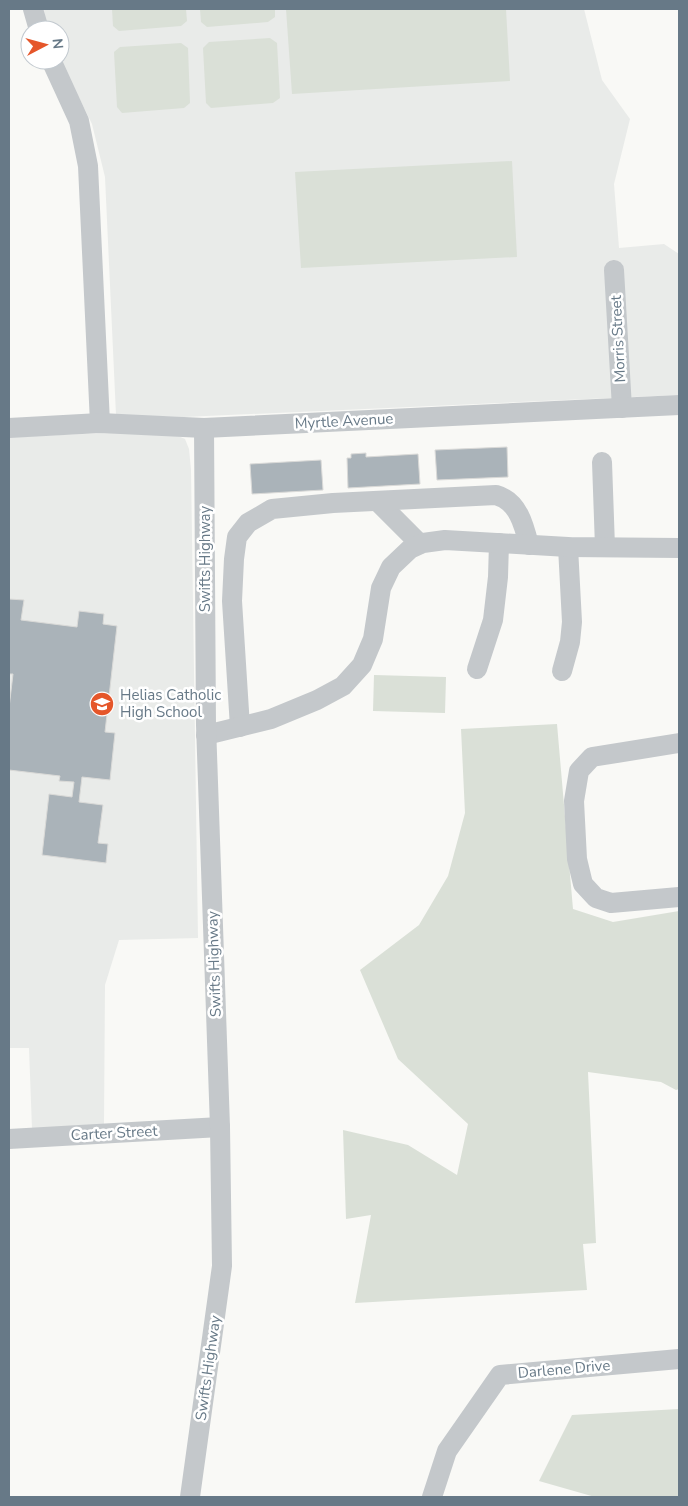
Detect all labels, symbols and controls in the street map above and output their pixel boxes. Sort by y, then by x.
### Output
north arrow [20,20,70,70]
text: N [47,37,67,50]
street label: Morris Street [606,294,630,383]
street label: Myrtle Avenue [294,408,394,434]
street label: Swifts Highway [195,506,215,612]
place label: Helias Catholic High School [120,685,221,722]
school or university icon: Helias Catholic High School [89,691,115,717]
street label: Swifts Highway [202,910,226,1018]
street label: Carter Street [70,1121,159,1145]
street label: Swifts Highway [191,1314,225,1422]
street label: Darlene Drive [517,1355,611,1383]

